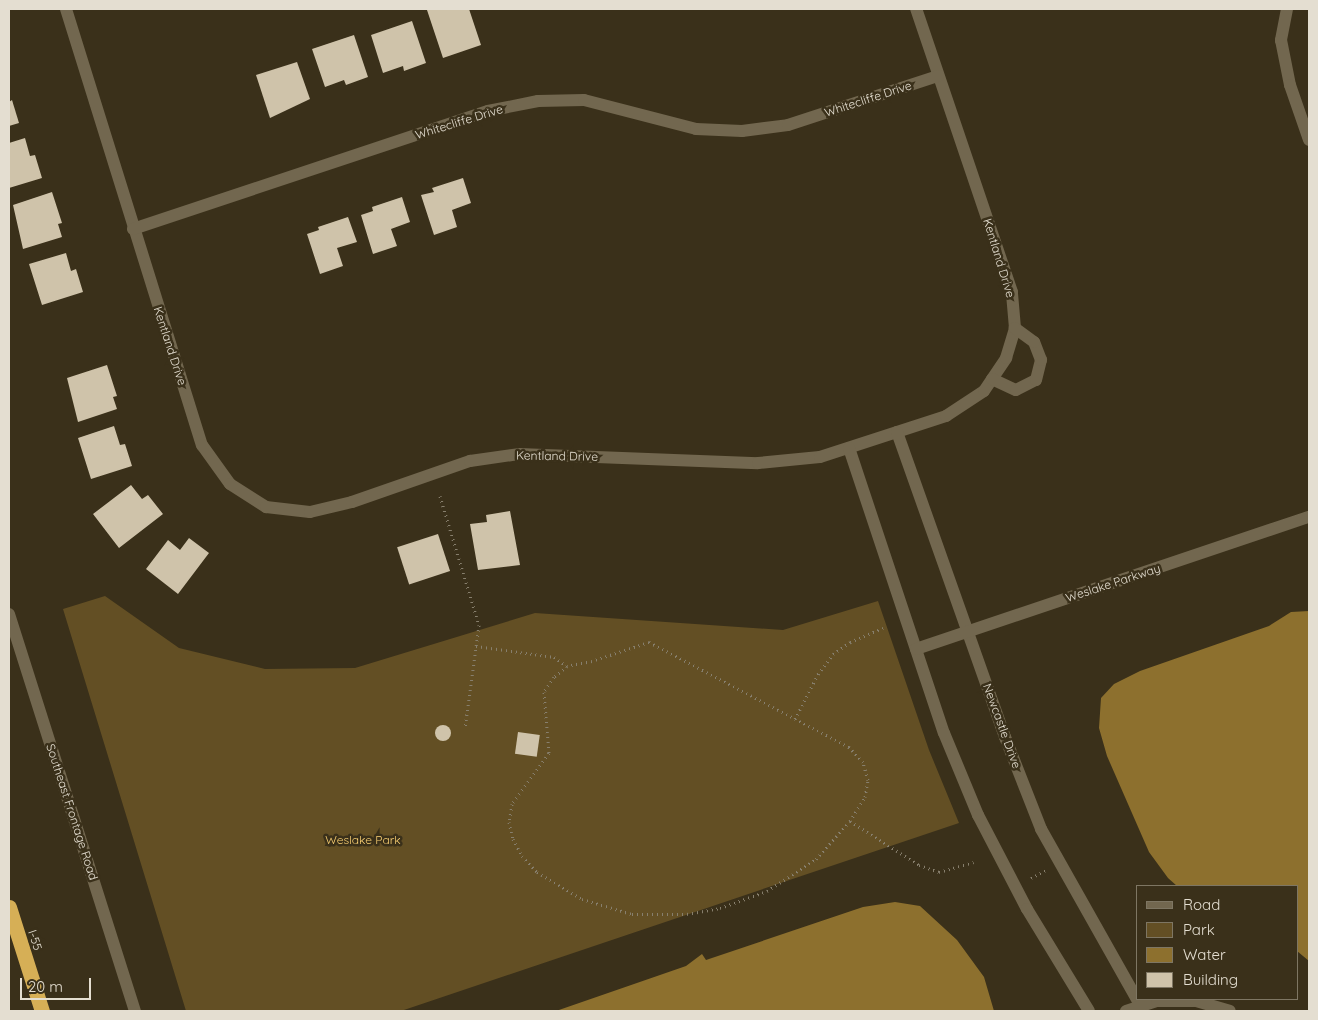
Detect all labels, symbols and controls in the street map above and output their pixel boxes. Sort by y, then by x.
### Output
street label: Whitecliffe Drive [823,78,913,120]
street label: Whitecliffe Drive [413,102,505,142]
street label: Kentland Drive [980,217,1018,299]
street label: Kentland Drive [150,305,190,387]
street label: Kentland Drive [516,448,598,464]
street label: Weslake Parkway [1064,561,1162,605]
street label: Newcastle Drive [980,682,1024,770]
street label: Southeast Frontage Road [43,742,101,882]
park label: Weslake Park [325,833,401,847]
legend [1136,885,1298,1000]
text: Road [1183,895,1220,914]
text: Park [1183,920,1215,939]
street label: I-55 [25,928,45,952]
text: Water [1183,945,1226,964]
scale bar [22,968,94,1000]
text: Building [1183,970,1238,989]
text: 20 m [28,977,63,996]

